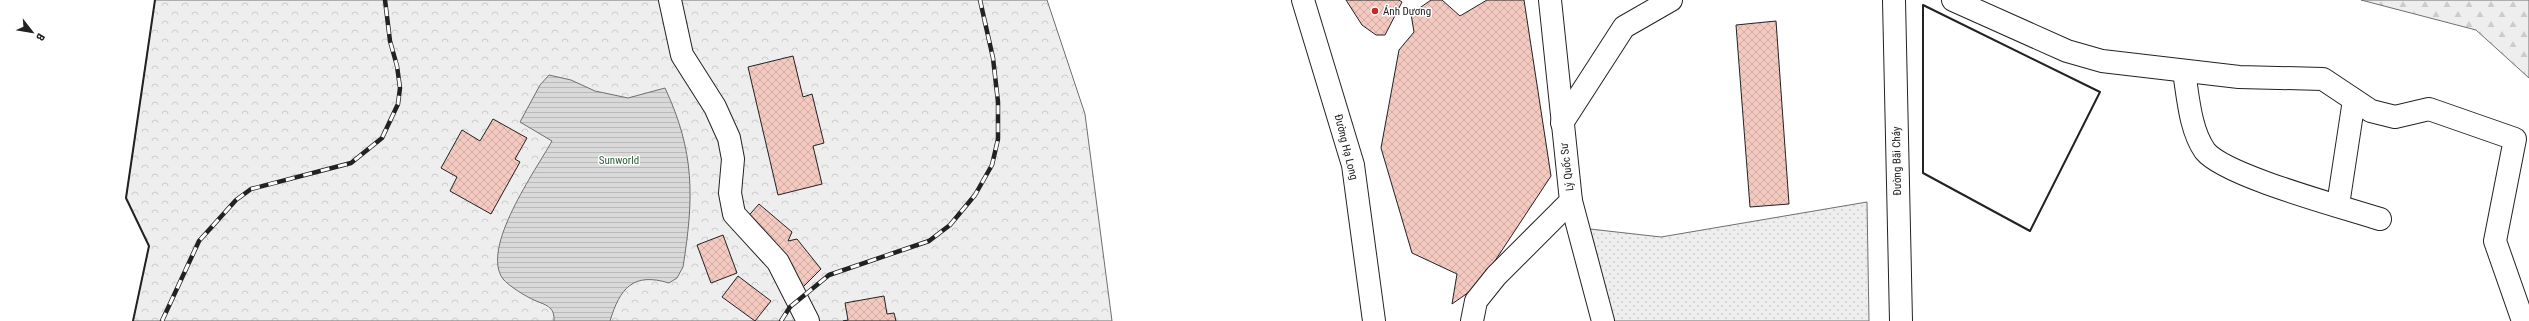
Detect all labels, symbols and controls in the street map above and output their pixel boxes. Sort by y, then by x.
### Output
place label: Ánh Dương [1383,5,1431,18]
marker: Ánh Dương [1370,6,1380,16]
north arrow [12,12,52,52]
text: B [33,31,47,43]
street label: Đường Hạ Long [1332,113,1360,181]
street label: Đường Bãi Cháy [1890,126,1904,196]
street label: Lý Quốc Sư [1557,141,1576,192]
park label: Sunworld [599,154,639,167]

